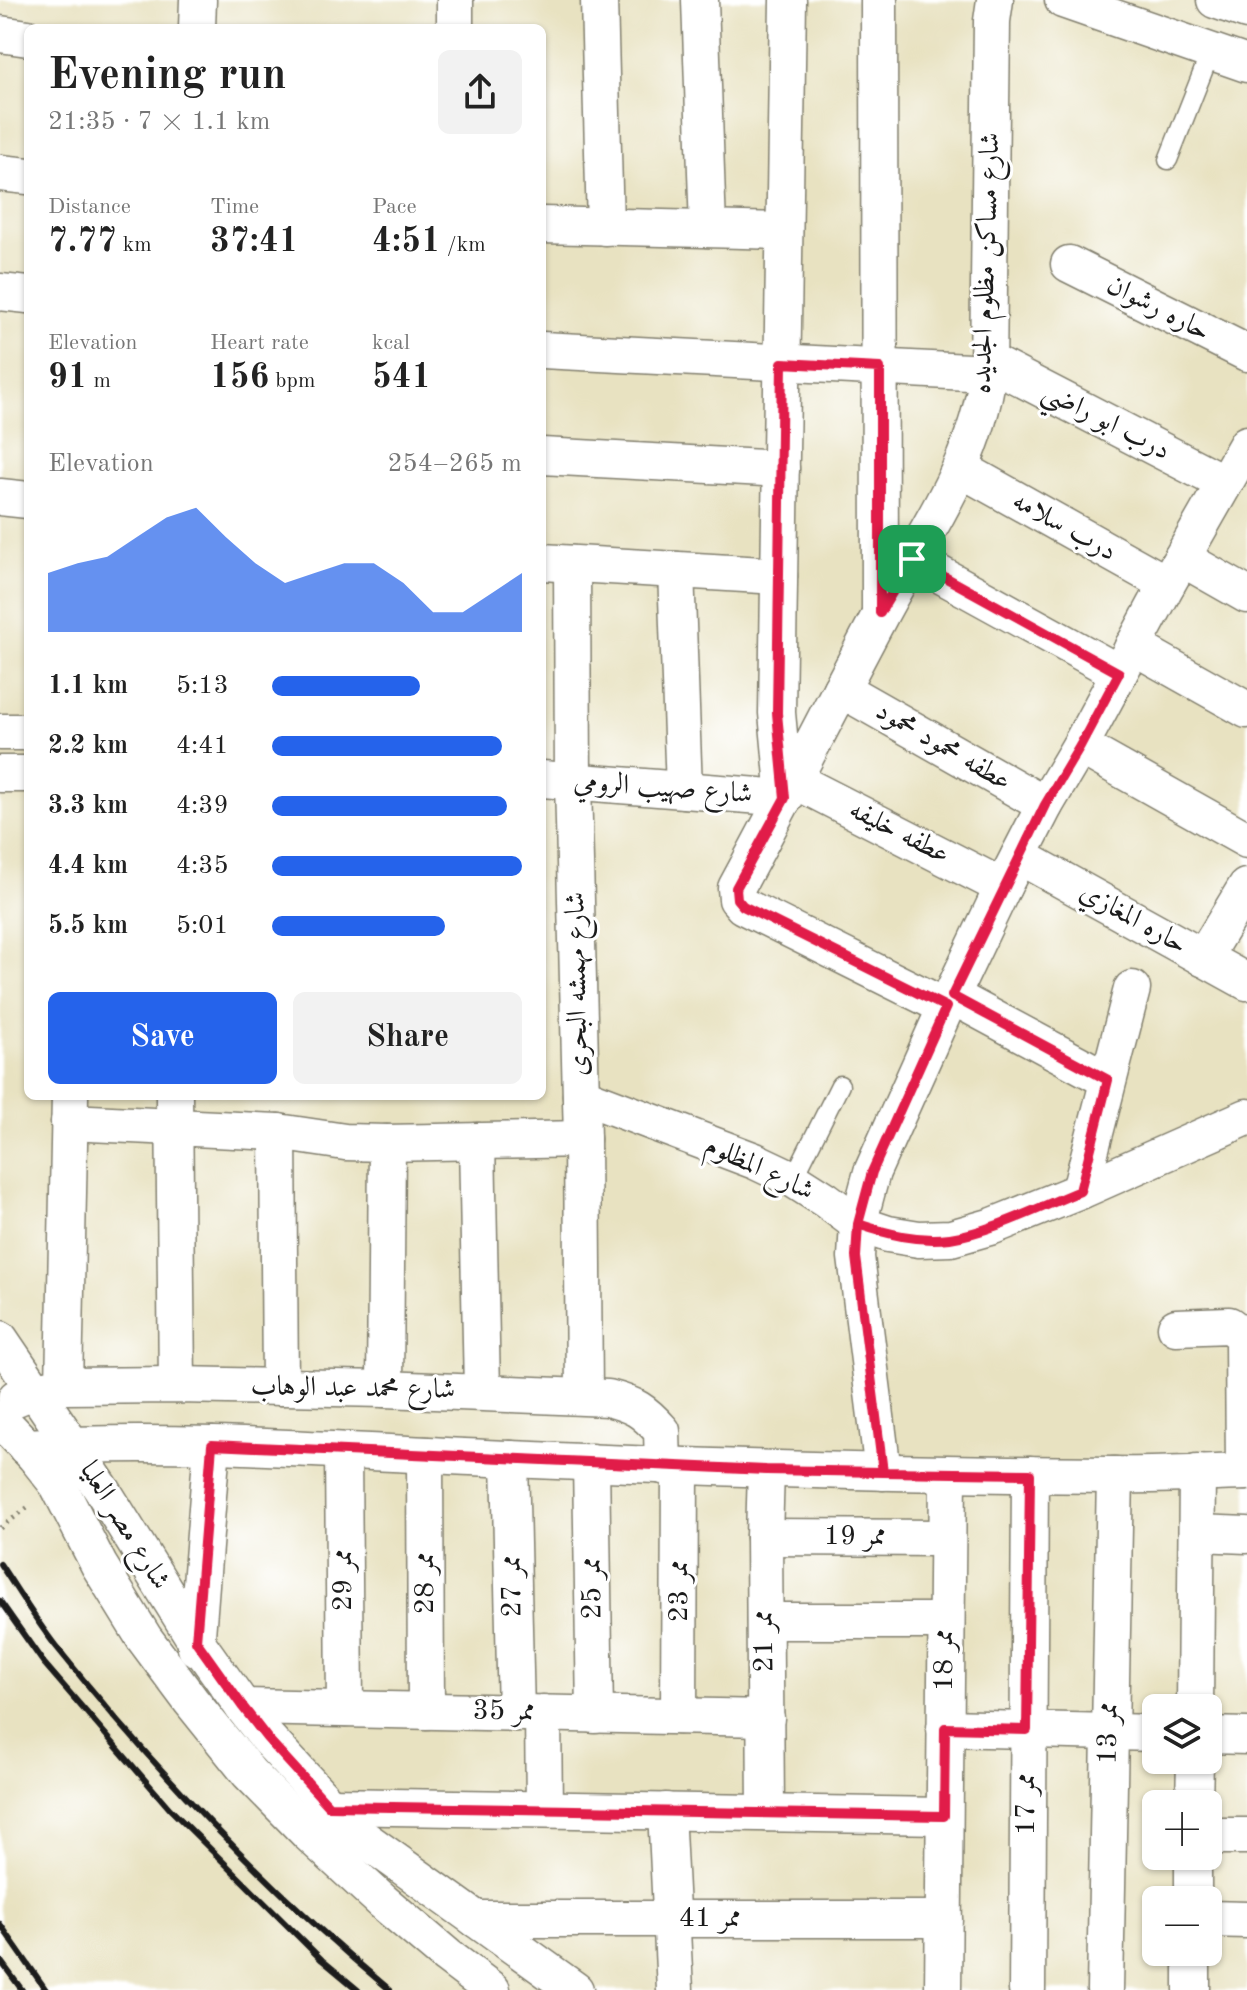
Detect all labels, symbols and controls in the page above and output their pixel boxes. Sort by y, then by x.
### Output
button: share [438,50,522,134]
text: Evening run [48,54,286,98]
text: 21:35 · 7 × 1.1 km [48,109,270,135]
street label: شارع مساكن مظلوم الجديده [967,132,1014,394]
text: Distance [48,196,131,218]
text: Time [210,196,259,218]
text: Pace [372,196,417,218]
text: 7.77 [48,225,117,259]
text: 37:41 [210,225,298,259]
text: 4:51 [372,225,441,259]
text: km [117,234,152,256]
text: /km [441,234,486,256]
street label: حاره رشوان [1101,271,1214,348]
text: Elevation [48,332,138,354]
text: Heart rate [210,332,309,354]
text: kcal [372,332,410,354]
text: 91 [48,361,87,395]
text: 156 [210,361,269,395]
text: 541 [372,361,431,395]
text: m [87,370,111,392]
text: bpm [269,370,315,392]
street label: درب ابو راضي [1033,378,1174,475]
text: Elevation [48,451,154,477]
text: 254–265 m [387,451,522,477]
street label: درب سلامه [1007,487,1121,568]
pin [878,525,946,593]
icon: arrive [890,537,934,581]
text: 1.1 km [48,673,128,699]
text: 5:13 [176,673,229,699]
street label: عطفه محمود محمود [870,697,1015,798]
text: 2.2 km [48,733,128,759]
text: 4:41 [176,733,229,759]
street label: شارع صهيب الرومي [572,768,753,816]
text: 3.3 km [48,793,128,819]
text: 4:39 [176,793,229,819]
street label: عطفه خليفه [844,796,954,870]
text: 4.4 km [48,853,128,879]
text: 4:35 [176,853,229,879]
street label: حاره المغازي [1072,878,1191,965]
street label: شارع مهمشه البحرى [562,891,601,1076]
text: 5.5 km [48,913,128,939]
text: 5:01 [176,913,229,939]
button: Save [48,992,277,1084]
button: Share [293,992,522,1084]
street label: شارع المظلوم [697,1132,818,1214]
street label: شارع محمد عبد الوهاب [250,1373,456,1412]
street label: شارع مصر العليا [68,1457,174,1599]
street label: ممر 19 [824,1523,886,1552]
street label: ممر 29 [330,1549,359,1611]
street label: ممر 28 [412,1552,441,1614]
street label: ممر 27 [498,1554,529,1618]
street label: ممر 25 [578,1556,609,1620]
street label: ممر 23 [666,1560,695,1622]
street label: ممر 21 [750,1609,781,1673]
street label: ممر 18 [931,1629,960,1691]
map controls [1142,1694,1222,1966]
button: layers [1142,1694,1222,1774]
street label: ممر 35 [472,1697,536,1728]
street label: ممر 13 [1094,1701,1125,1765]
street label: ممر 17 [1013,1773,1042,1835]
button: + [1142,1790,1222,1870]
button: − [1142,1886,1222,1966]
street label: ممر 41 [679,1905,741,1934]

